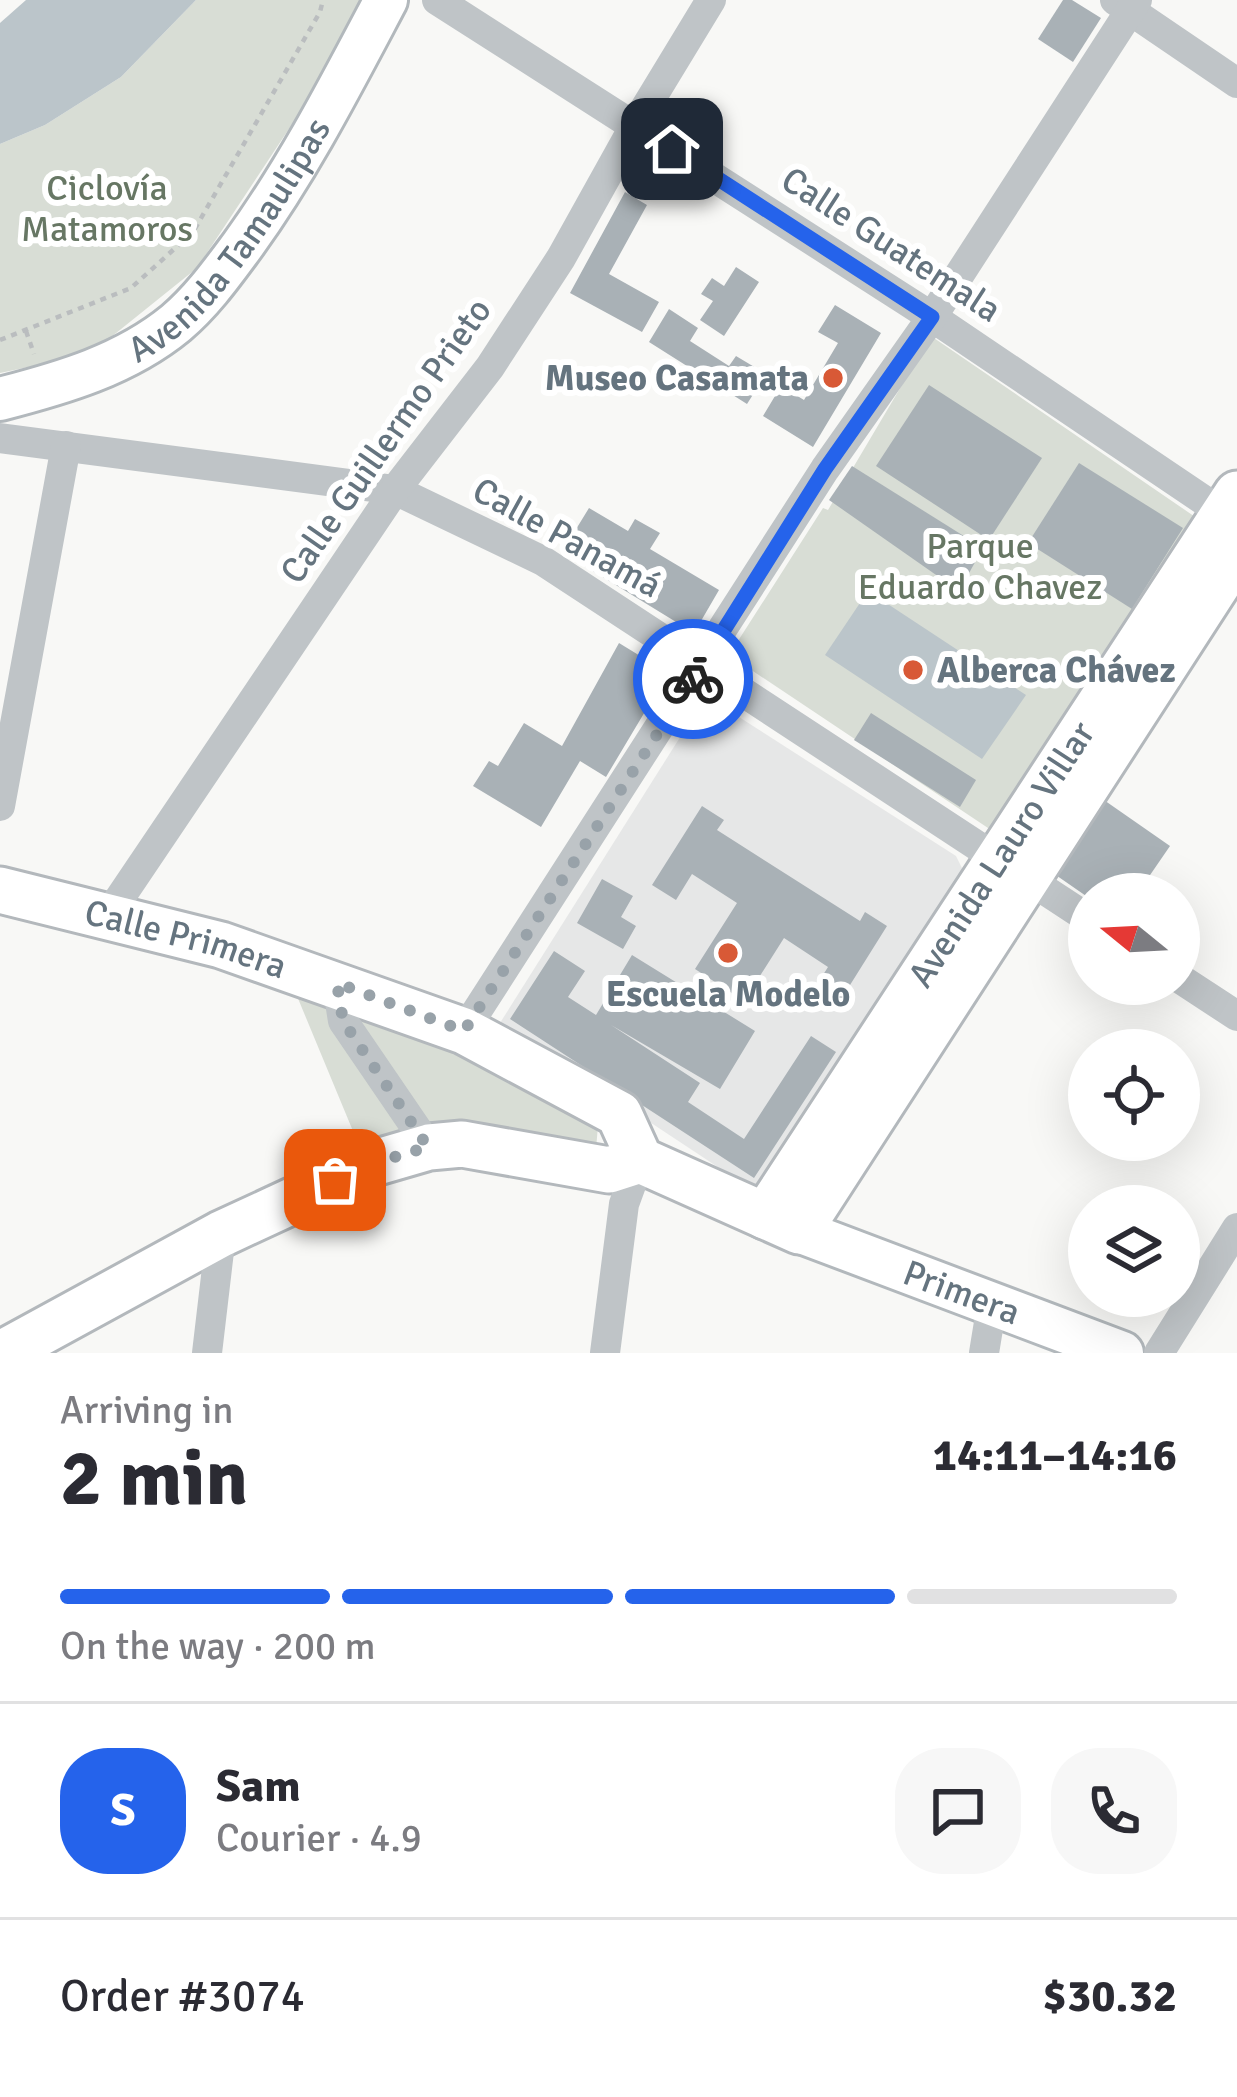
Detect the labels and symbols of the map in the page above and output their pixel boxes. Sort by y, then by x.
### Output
pin [621,98,723,200]
street label: Avenida Tamaulipas [120,110,340,372]
street label: Calle Guatemala [773,157,1009,333]
park label: Ciclovía Matamoros [21,166,193,252]
street label: Calle Guillermo Prieto [271,290,501,592]
place label: Museo Casamata [545,356,809,401]
marker: Museo Casamata [820,365,846,391]
street label: Calle Panamá [465,468,669,608]
park label: Parque Eduardo Chavez [858,524,1102,610]
courier [633,619,753,739]
place label: Alberca Chávez [937,648,1176,693]
marker: Alberca Chávez [900,657,926,683]
street label: Avenida Lauro Villar [898,712,1105,996]
north arrow [1068,873,1200,1005]
street label: Calle Primera [80,889,293,989]
marker: Escuela Modelo [715,940,741,966]
place label: Escuela Modelo [606,972,850,1017]
pin [284,1129,386,1231]
street label: Primera [897,1250,1027,1335]

